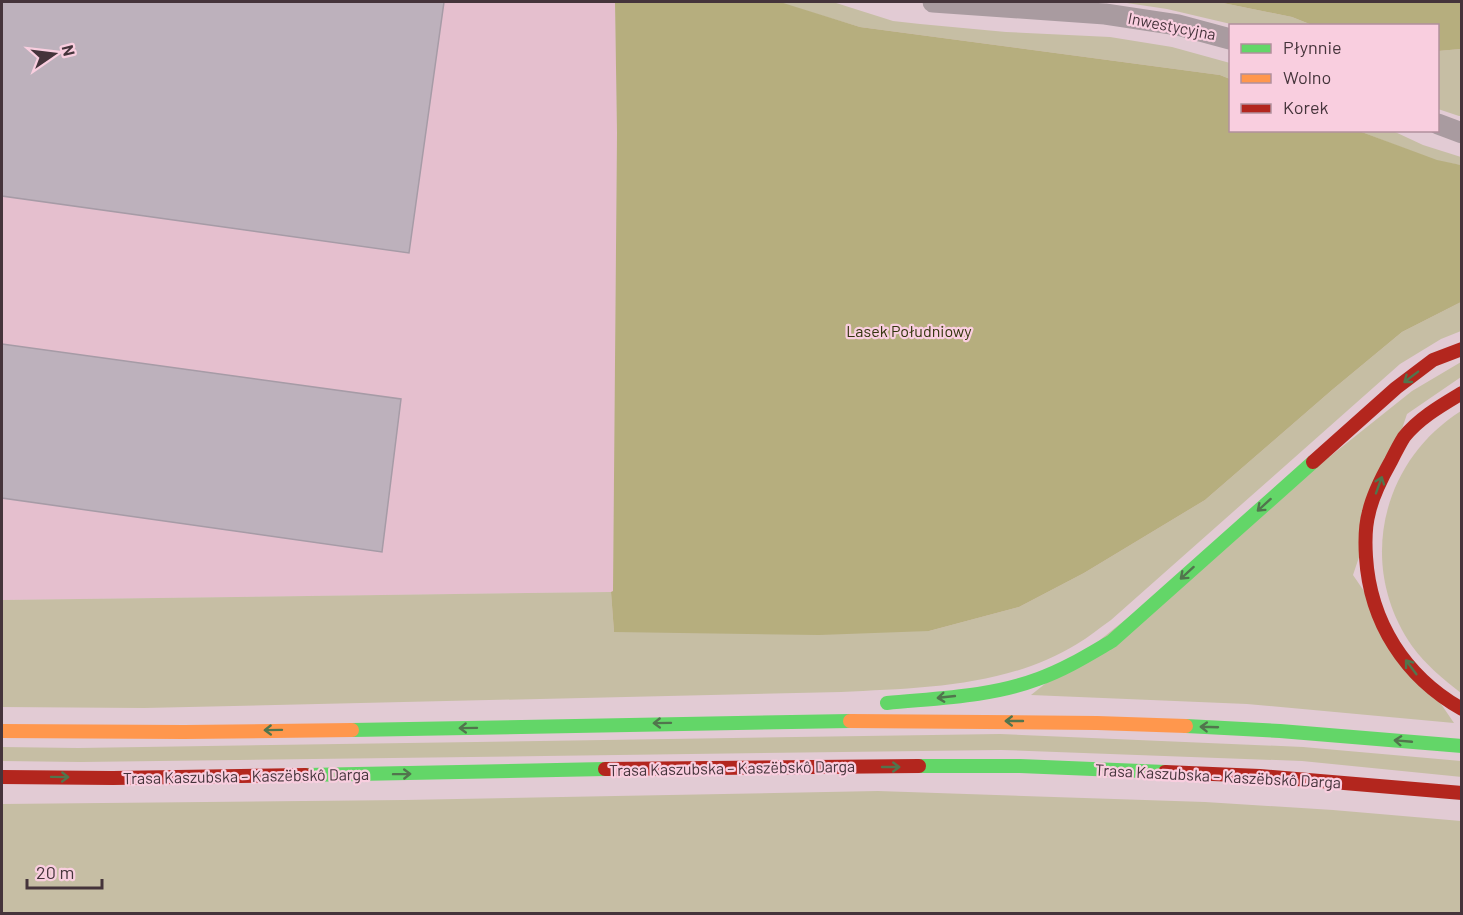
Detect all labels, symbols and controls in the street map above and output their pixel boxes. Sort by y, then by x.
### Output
street label: Inwestycyjna [1126,8,1218,43]
north arrow [24,24,84,84]
legend [1229,24,1439,132]
text: Płynnie [1283,36,1342,58]
text: N [59,43,80,58]
text: Wolno [1283,66,1331,88]
text: Korek [1283,96,1329,118]
park label: Lasek Południowy [846,321,972,340]
one-way arrow [1403,371,1419,383]
one-way arrow [1374,476,1385,495]
one-way arrow [1257,498,1272,512]
one-way arrow [1180,566,1195,580]
one-way arrow [1404,659,1417,675]
one-way arrow [936,691,956,702]
one-way arrow [1004,715,1024,727]
one-way arrow [653,718,673,729]
one-way arrow [458,722,478,733]
one-way arrow [1199,722,1219,733]
one-way arrow [263,725,283,736]
one-way arrow [1394,735,1414,746]
street label: Trasa Kaszubska – Kaszëbskô Darga [609,756,855,779]
street label: Trasa Kaszubska – Kaszëbskô Darga [1095,760,1341,791]
one-way arrow [880,761,900,773]
street label: Trasa Kaszubska – Kaszëbskô Darga [123,764,369,787]
one-way arrow [391,768,411,779]
one-way arrow [49,771,69,783]
scale bar [27,852,102,890]
text: 20 m [36,861,74,883]

